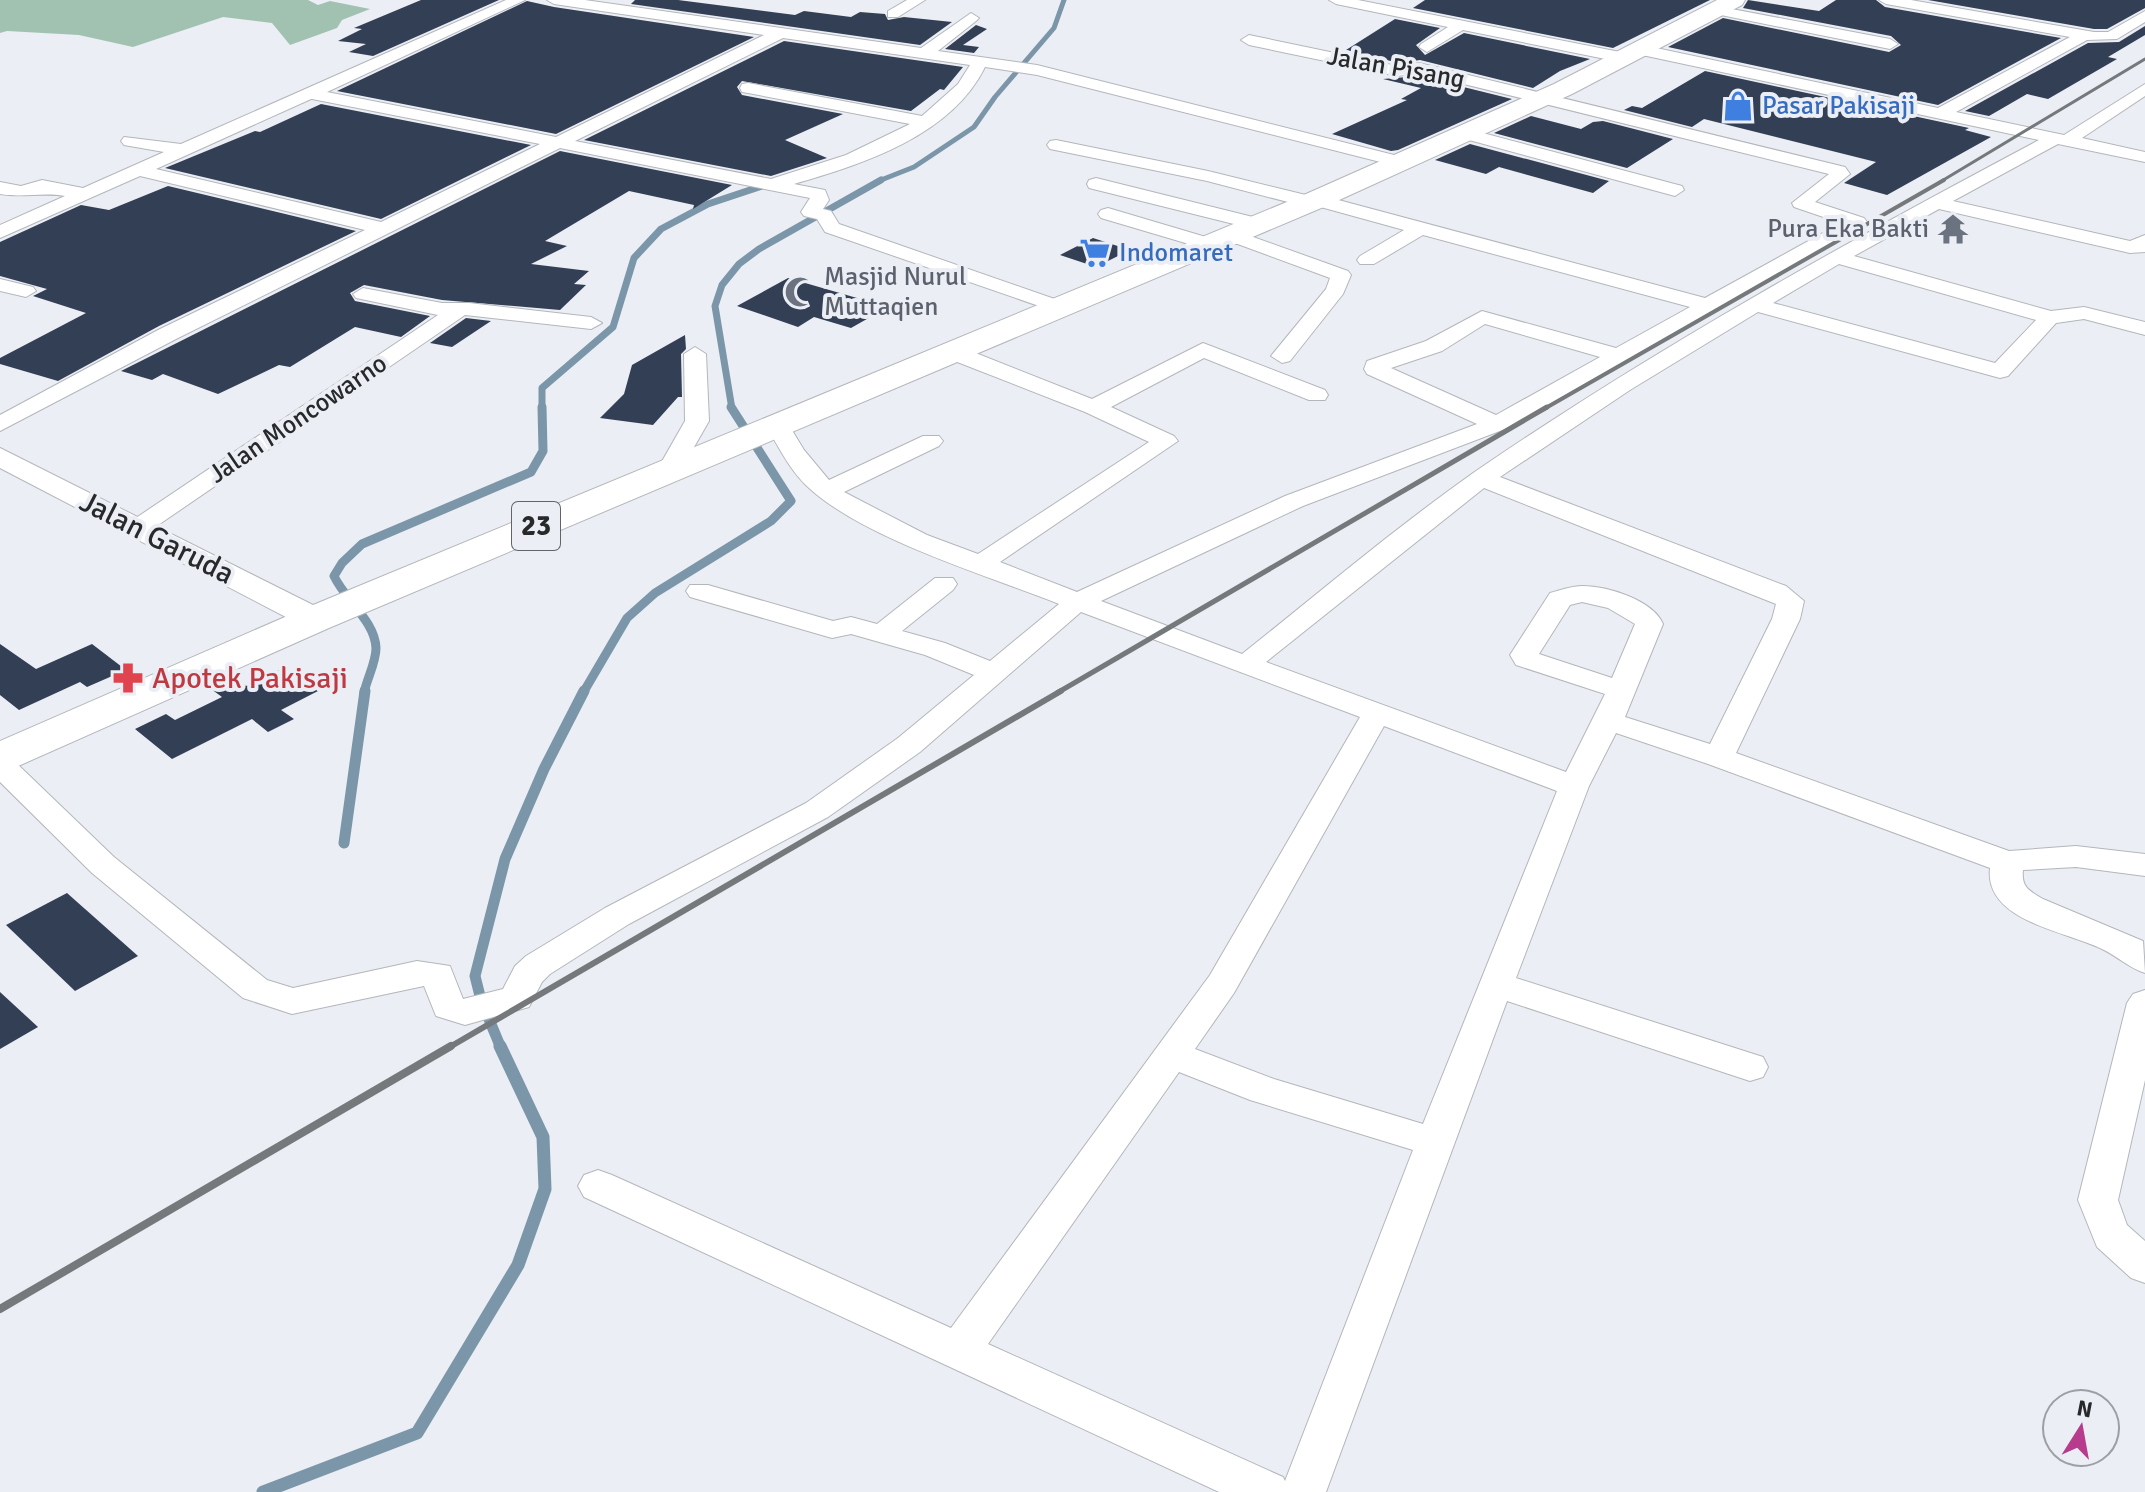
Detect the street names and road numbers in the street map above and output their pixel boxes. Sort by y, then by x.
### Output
street label: Jalan Pisang [1325,40,1467,96]
street label: Jalan Moncowarno [203,348,393,490]
street label: Jalan Garuda [74,483,240,593]
road number: 23 [512,502,560,550]

